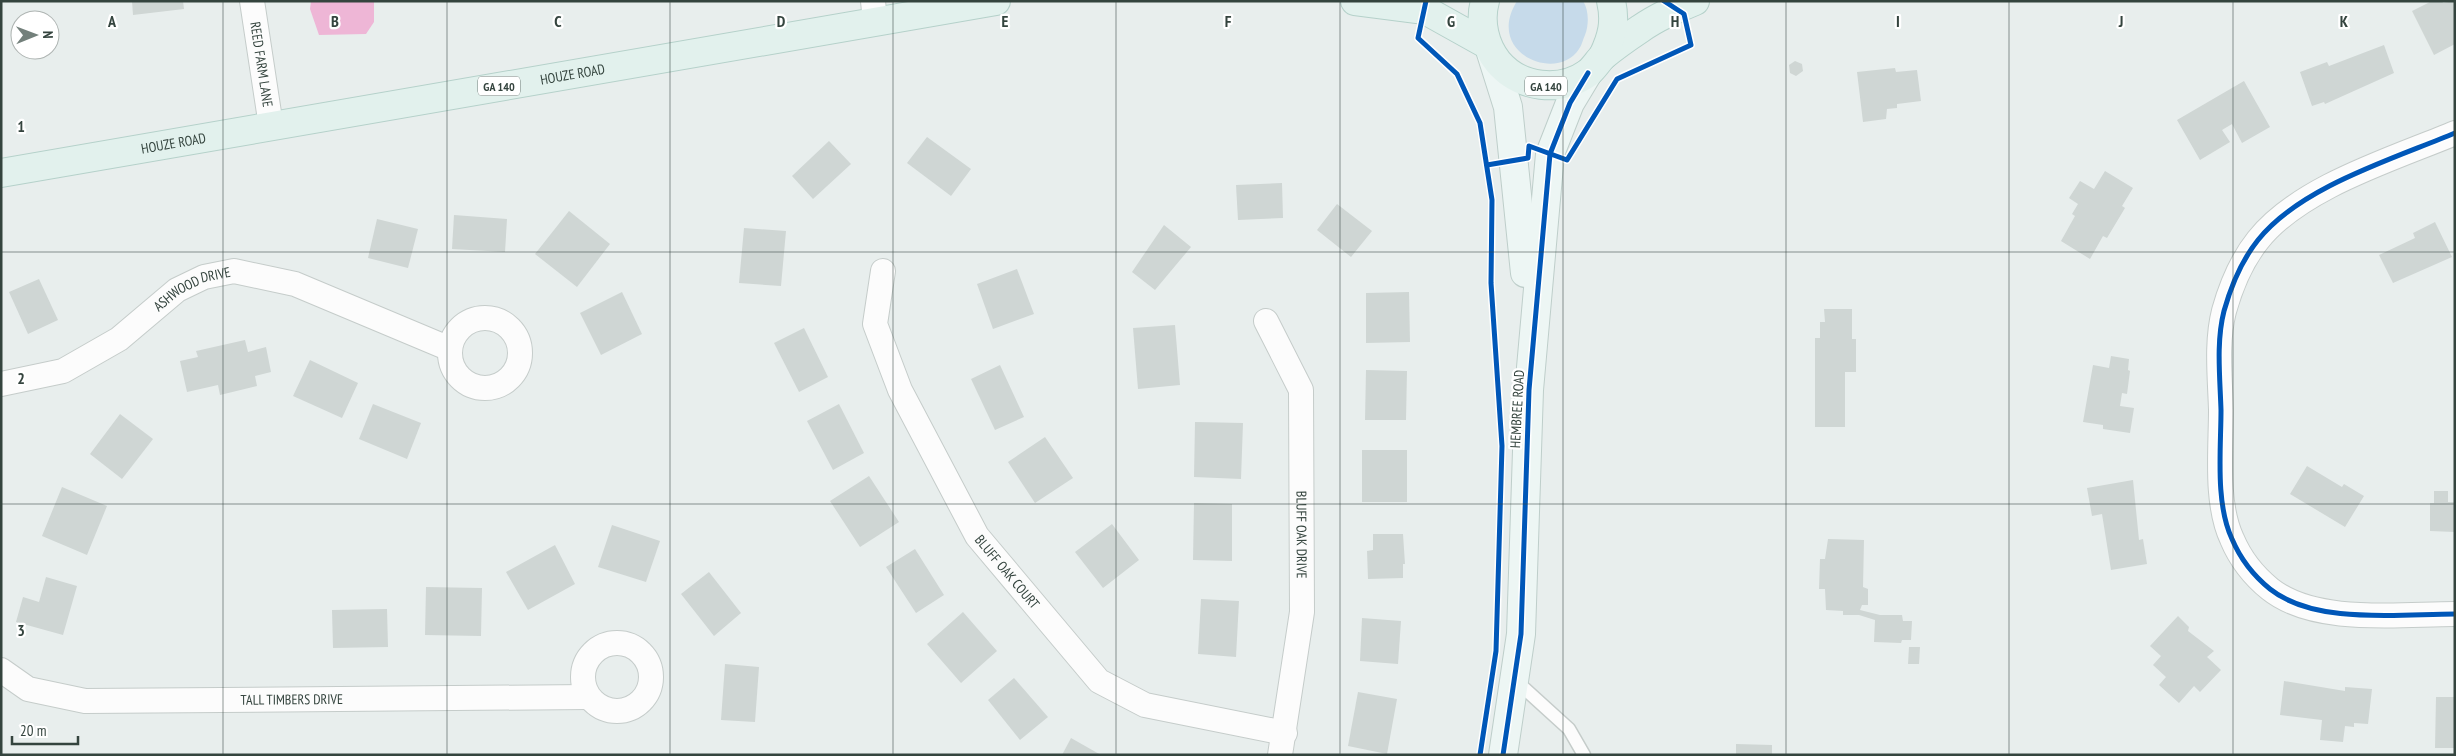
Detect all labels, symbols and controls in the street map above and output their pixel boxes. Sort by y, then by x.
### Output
north arrow [10,10,60,60]
text: A [107,11,117,31]
text: B [331,11,339,31]
text: C [554,11,562,31]
text: D [777,11,786,31]
text: E [1002,11,1009,31]
text: F [1225,11,1232,31]
text: G [1447,11,1455,31]
text: H [1671,11,1679,31]
text: I [1896,11,1900,31]
text: J [2118,11,2123,31]
text: K [2340,11,2349,31]
street label: REED FARM LANE [246,20,277,108]
text: N [39,31,57,39]
street label: HOUZE ROAD [539,60,606,89]
road number: GA 140 [478,76,520,95]
road number: GA 140 [1525,76,1567,95]
text: 1 [17,116,25,136]
street label: HOUZE ROAD [140,129,207,158]
street label: ASHWOOD DRIVE [150,263,232,315]
text: 2 [17,368,25,388]
street label: HEMBREE ROAD [1506,369,1528,449]
street label: BLUFF OAK DRIVE [1292,491,1311,579]
street label: BLUFF OAK COURT [971,531,1044,613]
text: 3 [17,620,25,640]
street label: TALL TIMBERS DRIVE [240,690,343,709]
scale bar [12,714,79,746]
text: 20 m [20,721,46,740]

